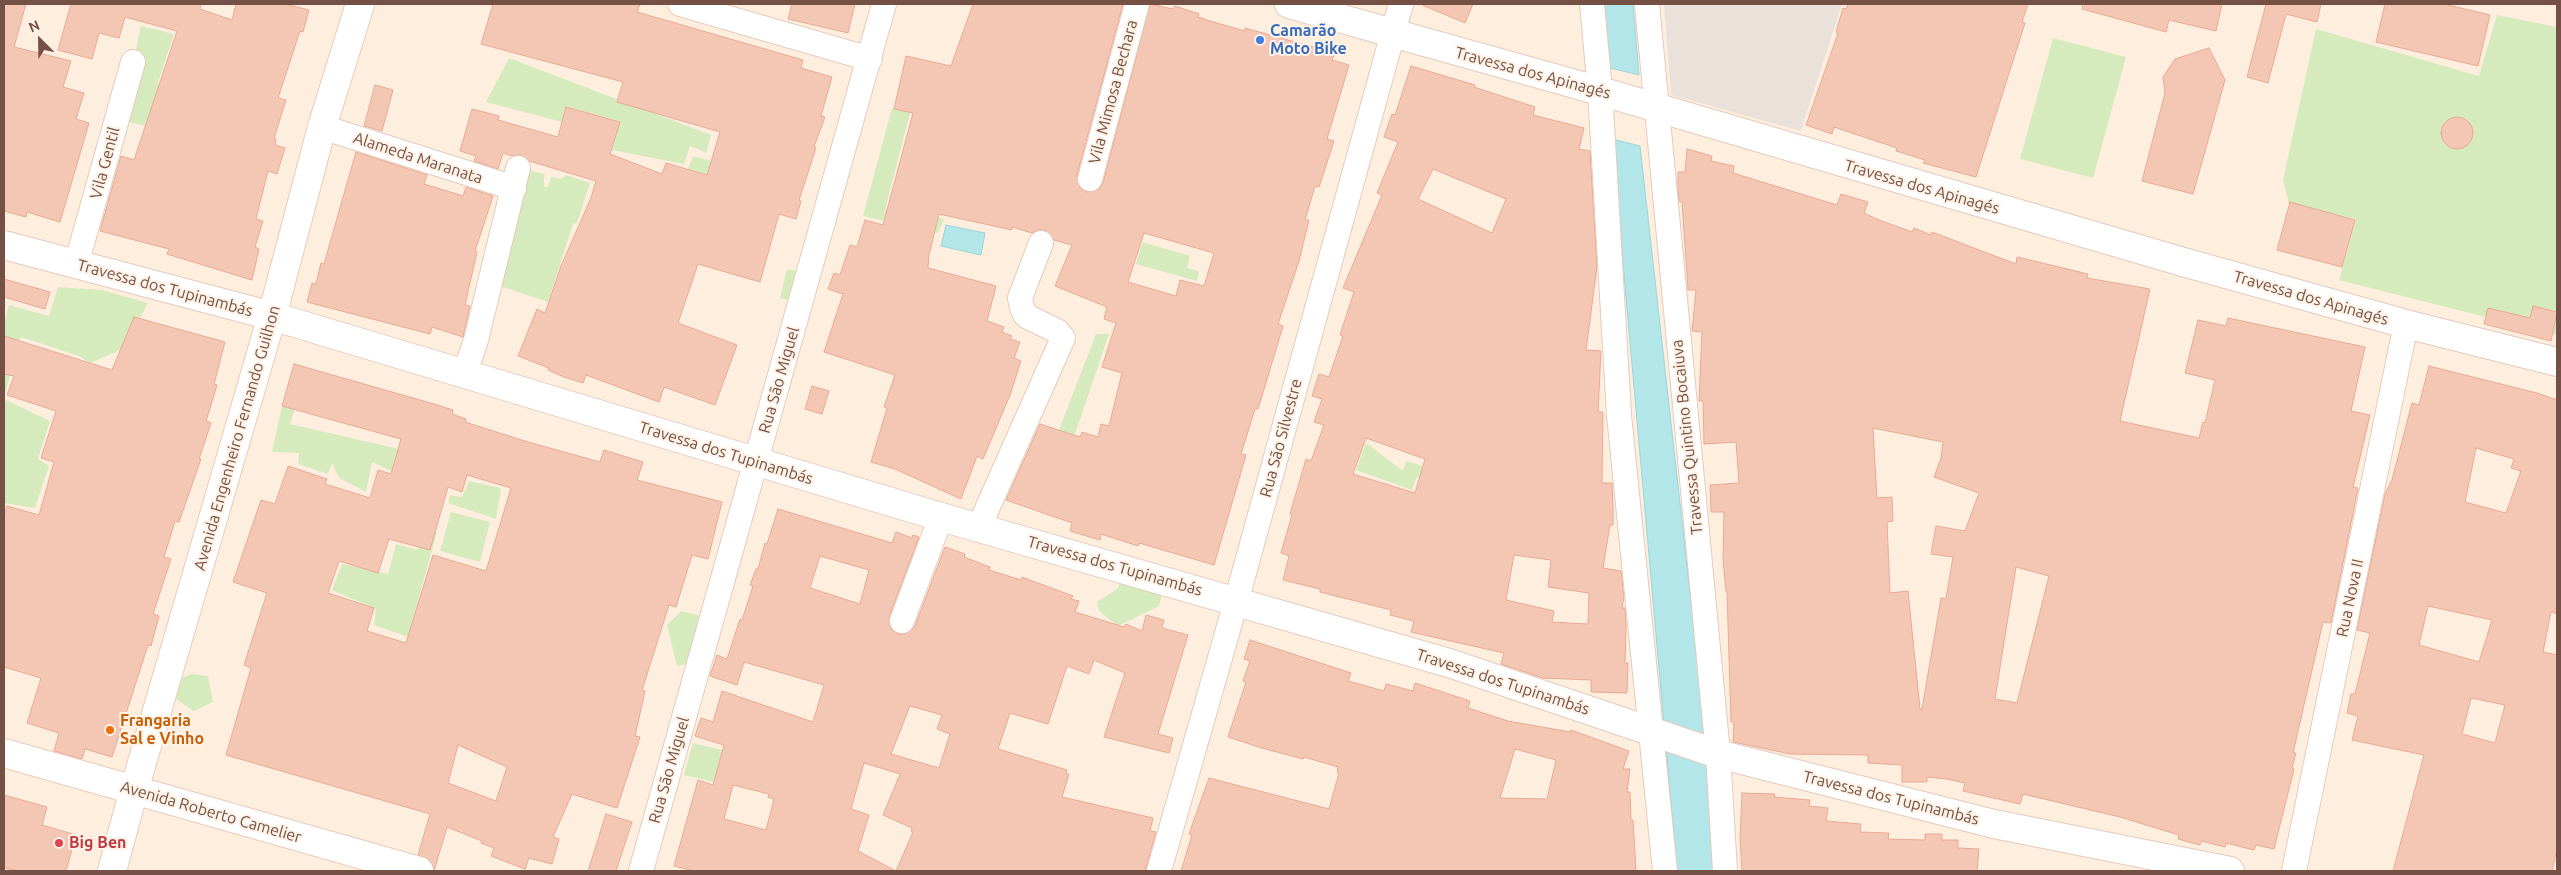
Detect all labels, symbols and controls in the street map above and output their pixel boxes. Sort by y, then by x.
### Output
north arrow [15,15,65,65]
text: N [26,17,42,36]
street label: Vila Mimosa Bechara [1085,18,1141,166]
place label: Camarão Moto Bike [1270,21,1347,59]
marker: Camarão Moto Bike [1254,34,1266,46]
street label: Travessa dos Apinagés [1453,43,1613,103]
street label: Vila Gentil [86,125,124,201]
street label: Alameda Maranata [351,128,485,188]
street label: Travessa dos Apinagés [1842,156,2002,218]
street label: Travessa dos Tupinambás [75,255,255,321]
street label: Travessa dos Apinagés [2231,267,2391,329]
street label: Avenida Engenheiro Fernando Guilhon [190,303,284,573]
street label: Rua São Miguel [755,325,803,435]
street label: Travessa Quintino Bocaiuva [1667,339,1707,535]
street label: Rua São Silvestre [1256,377,1306,499]
street label: Travessa dos Tupinambás [637,417,815,489]
street label: Travessa dos Tupinambás [1025,532,1205,600]
street label: Rua Nova II [2332,557,2368,639]
street label: Travessa dos Tupinambás [1414,645,1592,719]
place label: Frangaria Sal e Vinho [120,711,204,749]
street label: Rua São Miguel [645,715,693,825]
marker: Frangaria Sal e Vinho [104,724,116,736]
street label: Travessa dos Tupinambás [1801,767,1981,829]
street label: Avenida Roberto Camelier [118,777,304,847]
place label: Big Ben [69,833,126,853]
marker: Big Ben [53,837,65,849]

